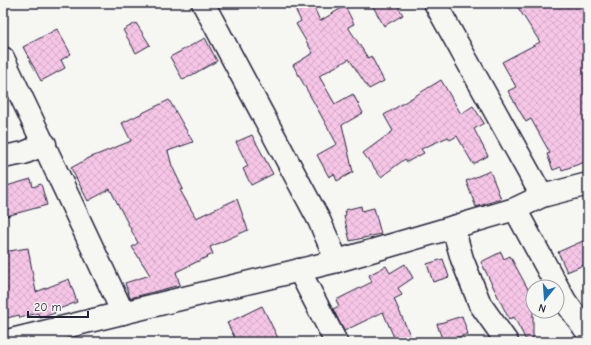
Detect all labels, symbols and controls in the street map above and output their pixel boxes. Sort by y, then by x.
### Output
north arrow [525,279,565,319]
scale bar [28,293,88,319]
text: 20 m [34,300,62,314]
text: N [537,301,548,315]

